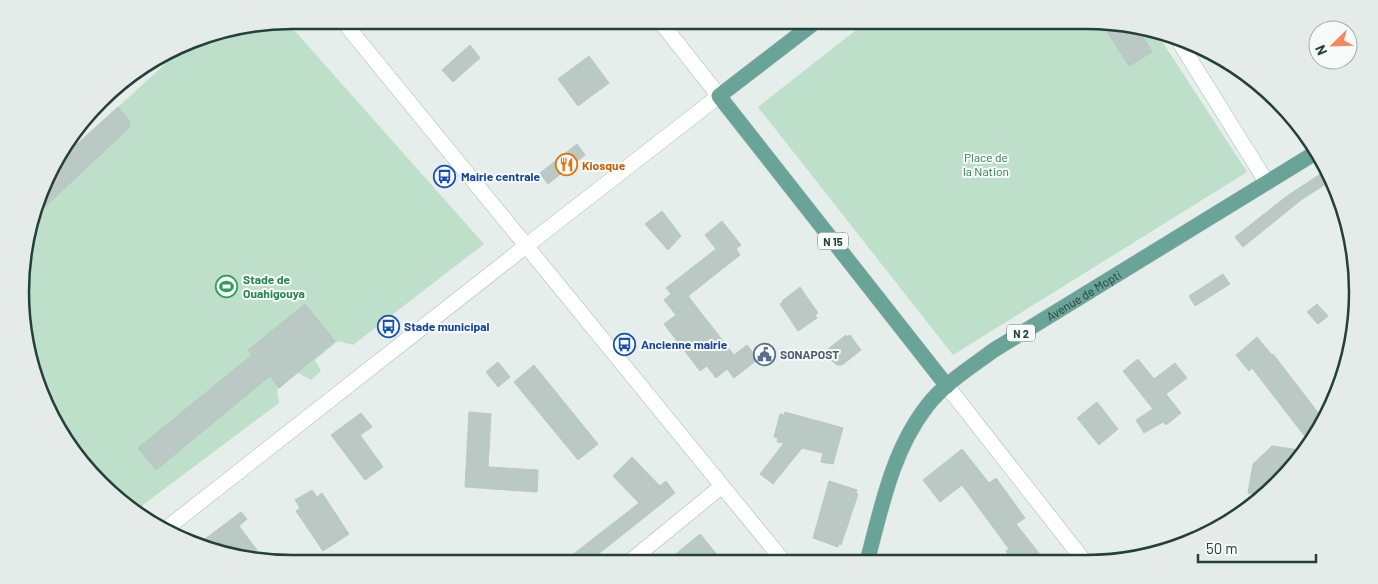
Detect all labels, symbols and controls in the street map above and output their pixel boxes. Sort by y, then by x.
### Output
north arrow [1308,20,1358,70]
text: N [1311,43,1330,58]
park label: Place de la Nation [963,150,1009,178]
restaurant icon: Kiosque [554,153,578,177]
place label: Kiosque [582,158,626,172]
bus stop icon: Mairie centrale [433,164,457,188]
place label: Mairie centrale [461,169,540,183]
road number: N 15 [818,232,848,250]
street label: Avenue de Mopti [1044,267,1123,323]
place label: Stade de Ouahigouya [243,272,305,300]
sports icon: Stade de Ouahigouya [215,274,239,298]
bus stop icon: Stade municipal [376,314,400,338]
place label: Stade municipal [404,319,490,333]
road number: N 2 [1007,324,1035,342]
bus stop icon: Ancienne mairie [613,332,637,356]
place label: Ancienne mairie [641,337,728,351]
public building icon: SONAPOST [752,342,776,366]
place label: SONAPOST [780,347,839,361]
scale bar [1198,532,1316,564]
text: 50 m [1206,539,1238,557]

